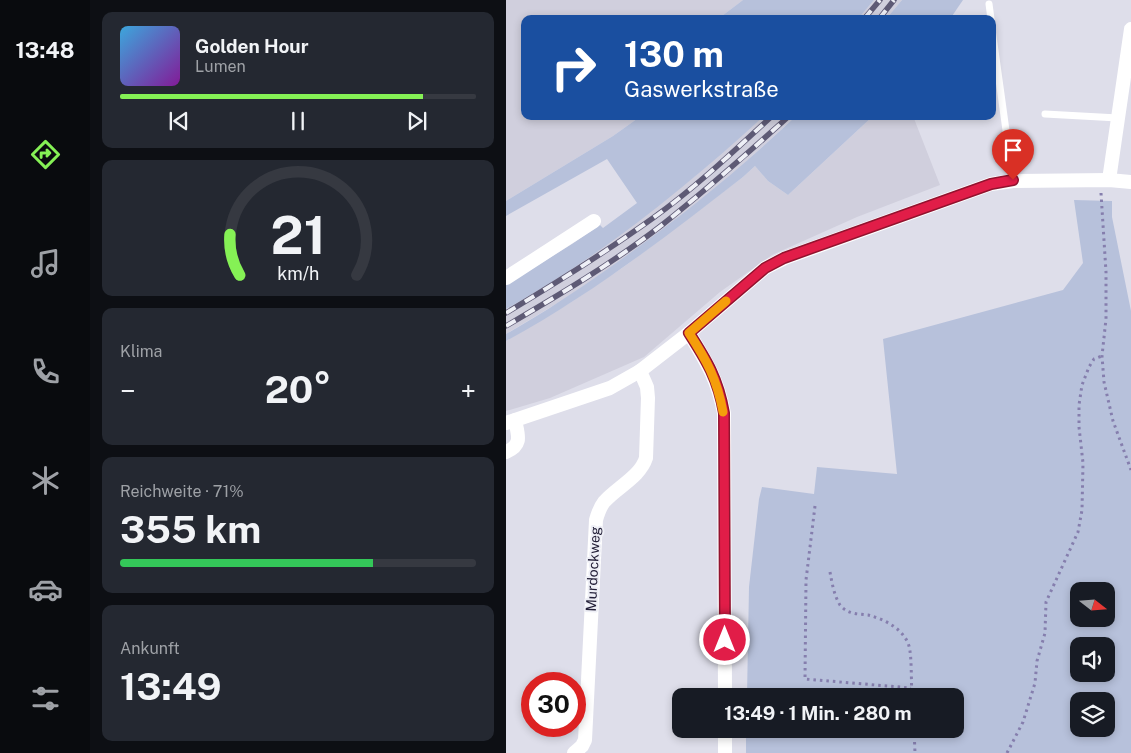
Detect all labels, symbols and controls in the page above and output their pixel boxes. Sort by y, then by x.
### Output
text: 130 m [624,34,724,75]
text: Golden Hour [195,35,309,57]
icon: right [541,35,606,100]
text: 13:48 [15,37,75,63]
text: Lumen [195,57,246,76]
text: Gaswerkstraße [624,76,779,102]
icon: previous [165,107,193,135]
icon: pause [284,107,312,135]
icon: next [403,107,431,135]
pin [992,129,1034,180]
icon: arrive [999,136,1027,164]
icon: directions [28,137,63,172]
text: 21 [270,205,326,266]
icon: music [28,246,63,281]
text: km/h [277,263,319,284]
text: Klima [120,342,162,361]
icon: phone [28,354,63,389]
text: 20° [265,367,331,412]
text: − [120,374,136,407]
text: + [460,374,476,407]
icon: climate [28,463,63,498]
text: Reichweite · 71% [120,482,244,501]
text: 355 km [120,507,261,552]
street label: Murdockweg [583,526,603,612]
icon: car [28,572,63,607]
north arrow [1070,582,1115,628]
map controls [1070,582,1115,737]
position arrow [698,613,750,665]
button: sound [1070,637,1115,682]
text: Ankunft [120,639,180,658]
text: 13:49 [120,664,222,709]
speed limit sign: 30 [521,672,586,737]
icon: filters [28,681,63,716]
button: layers [1070,692,1115,737]
text: 13:49 · 1 Min. · 280 m [724,702,912,724]

